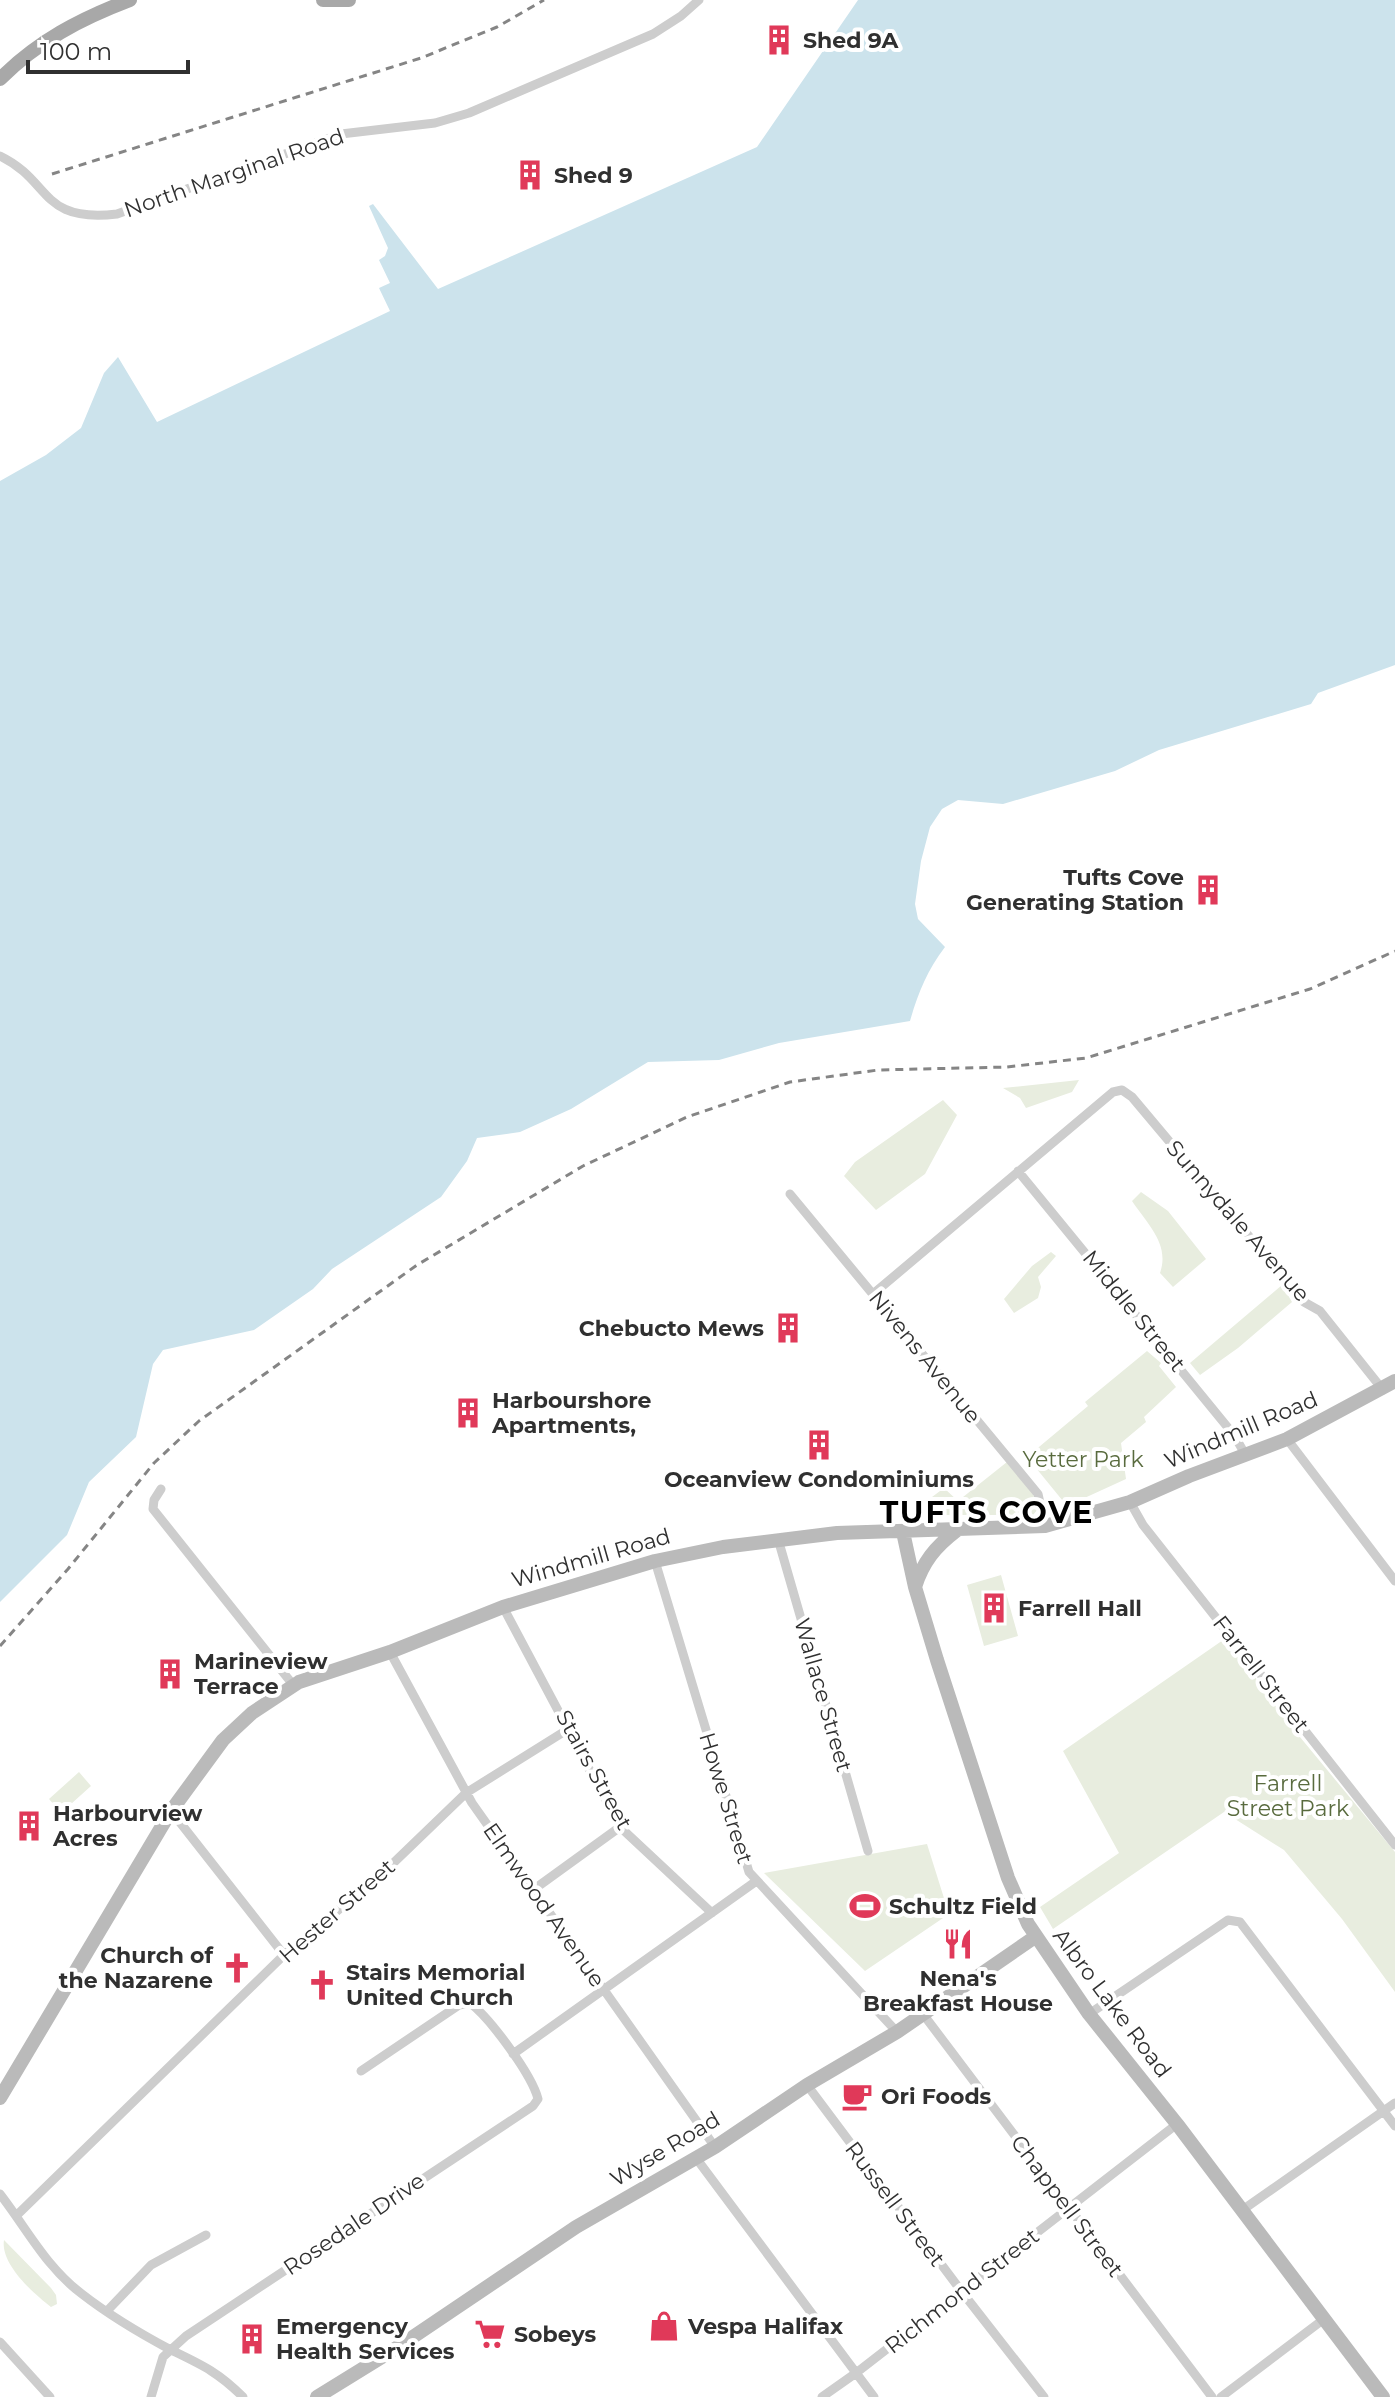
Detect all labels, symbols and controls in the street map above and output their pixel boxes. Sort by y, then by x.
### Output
building icon: Shed 9A [762,23,796,57]
scale bar [28,24,188,74]
place label: Shed 9A [803,27,899,54]
text: 100 m [40,37,112,66]
street label: North Marginal Road [120,123,348,223]
building icon: Shed 9 [513,158,547,192]
place label: Shed 9 [554,162,633,189]
place label: Tufts Cove Generating Station [966,864,1184,916]
building icon: Tufts Cove Generating Station [1191,873,1225,907]
street label: Sunnydale Avenue [1161,1135,1315,1307]
street label: Middle Street [1077,1245,1191,1377]
street label: Nivens Avenue [863,1285,987,1429]
building icon: Chebucto Mews [771,1311,805,1345]
place label: Chebucto Mews [579,1315,764,1342]
street label: Windmill Road [1160,1386,1322,1474]
place label: Harbourshore Apartments, [491,1387,652,1439]
building icon: Harbourshore Apartments, [451,1396,485,1430]
building icon: Oceanview Condominiums [802,1428,836,1462]
park label: Yetter Park [1022,1446,1144,1473]
place label: Oceanview Condominiums [664,1466,974,1493]
district label: TUFTS COVE [880,1494,1094,1531]
street label: Windmill Road [508,1522,674,1594]
building icon: Farrell Hall [977,1591,1011,1625]
place label: Farrell Hall [1018,1595,1142,1622]
street label: Farrell Street [1207,1610,1315,1738]
street label: Wallace Street [788,1615,858,1775]
place label: Marineview Terrace [194,1648,328,1700]
building icon: Marineview Terrace [153,1657,187,1691]
street label: Stairs Street [550,1705,638,1835]
street label: Howe Street [693,1729,759,1867]
park label: Farrell Street Park [1227,1770,1350,1822]
place label: Harbourview Acres [52,1800,203,1852]
building icon: Harbourview Acres [12,1809,46,1843]
street label: Elmwood Avenue [477,1818,611,1992]
street label: Hester Street [273,1853,401,1969]
sports icon: Schultz Field [848,1889,882,1923]
place label: Schultz Field [889,1893,1037,1920]
street label: Albro Lake Road [1047,1923,1177,2083]
restaurant icon: Nena's Breakfast House [941,1927,975,1961]
place label: Church of the Nazarene [59,1942,214,1994]
church icon: Church of the Nazarene [220,1951,254,1985]
place label: Stairs Memorial United Church [346,1959,525,2011]
place label: Nena's Breakfast House [863,1965,1053,2017]
church icon: Stairs Memorial United Church [305,1968,339,2002]
cafe icon: Ori Foods [840,2079,874,2113]
place label: Ori Foods [881,2083,992,2110]
street label: Wyse Road [605,2106,725,2192]
street label: Chappell Street [1005,2130,1129,2282]
street label: Russell Street [839,2136,951,2272]
street label: Rosedale Drive [278,2167,430,2281]
street label: Richmond Street [880,2222,1044,2360]
shop icon: Vespa Halifax [647,2309,681,2343]
place label: Emergency Health Services [276,2313,455,2365]
place label: Vespa Halifax [687,2313,843,2340]
supermarket icon: Sobeys [473,2317,507,2351]
place label: Sobeys [514,2321,596,2348]
building icon: Emergency Health Services [235,2322,269,2356]

